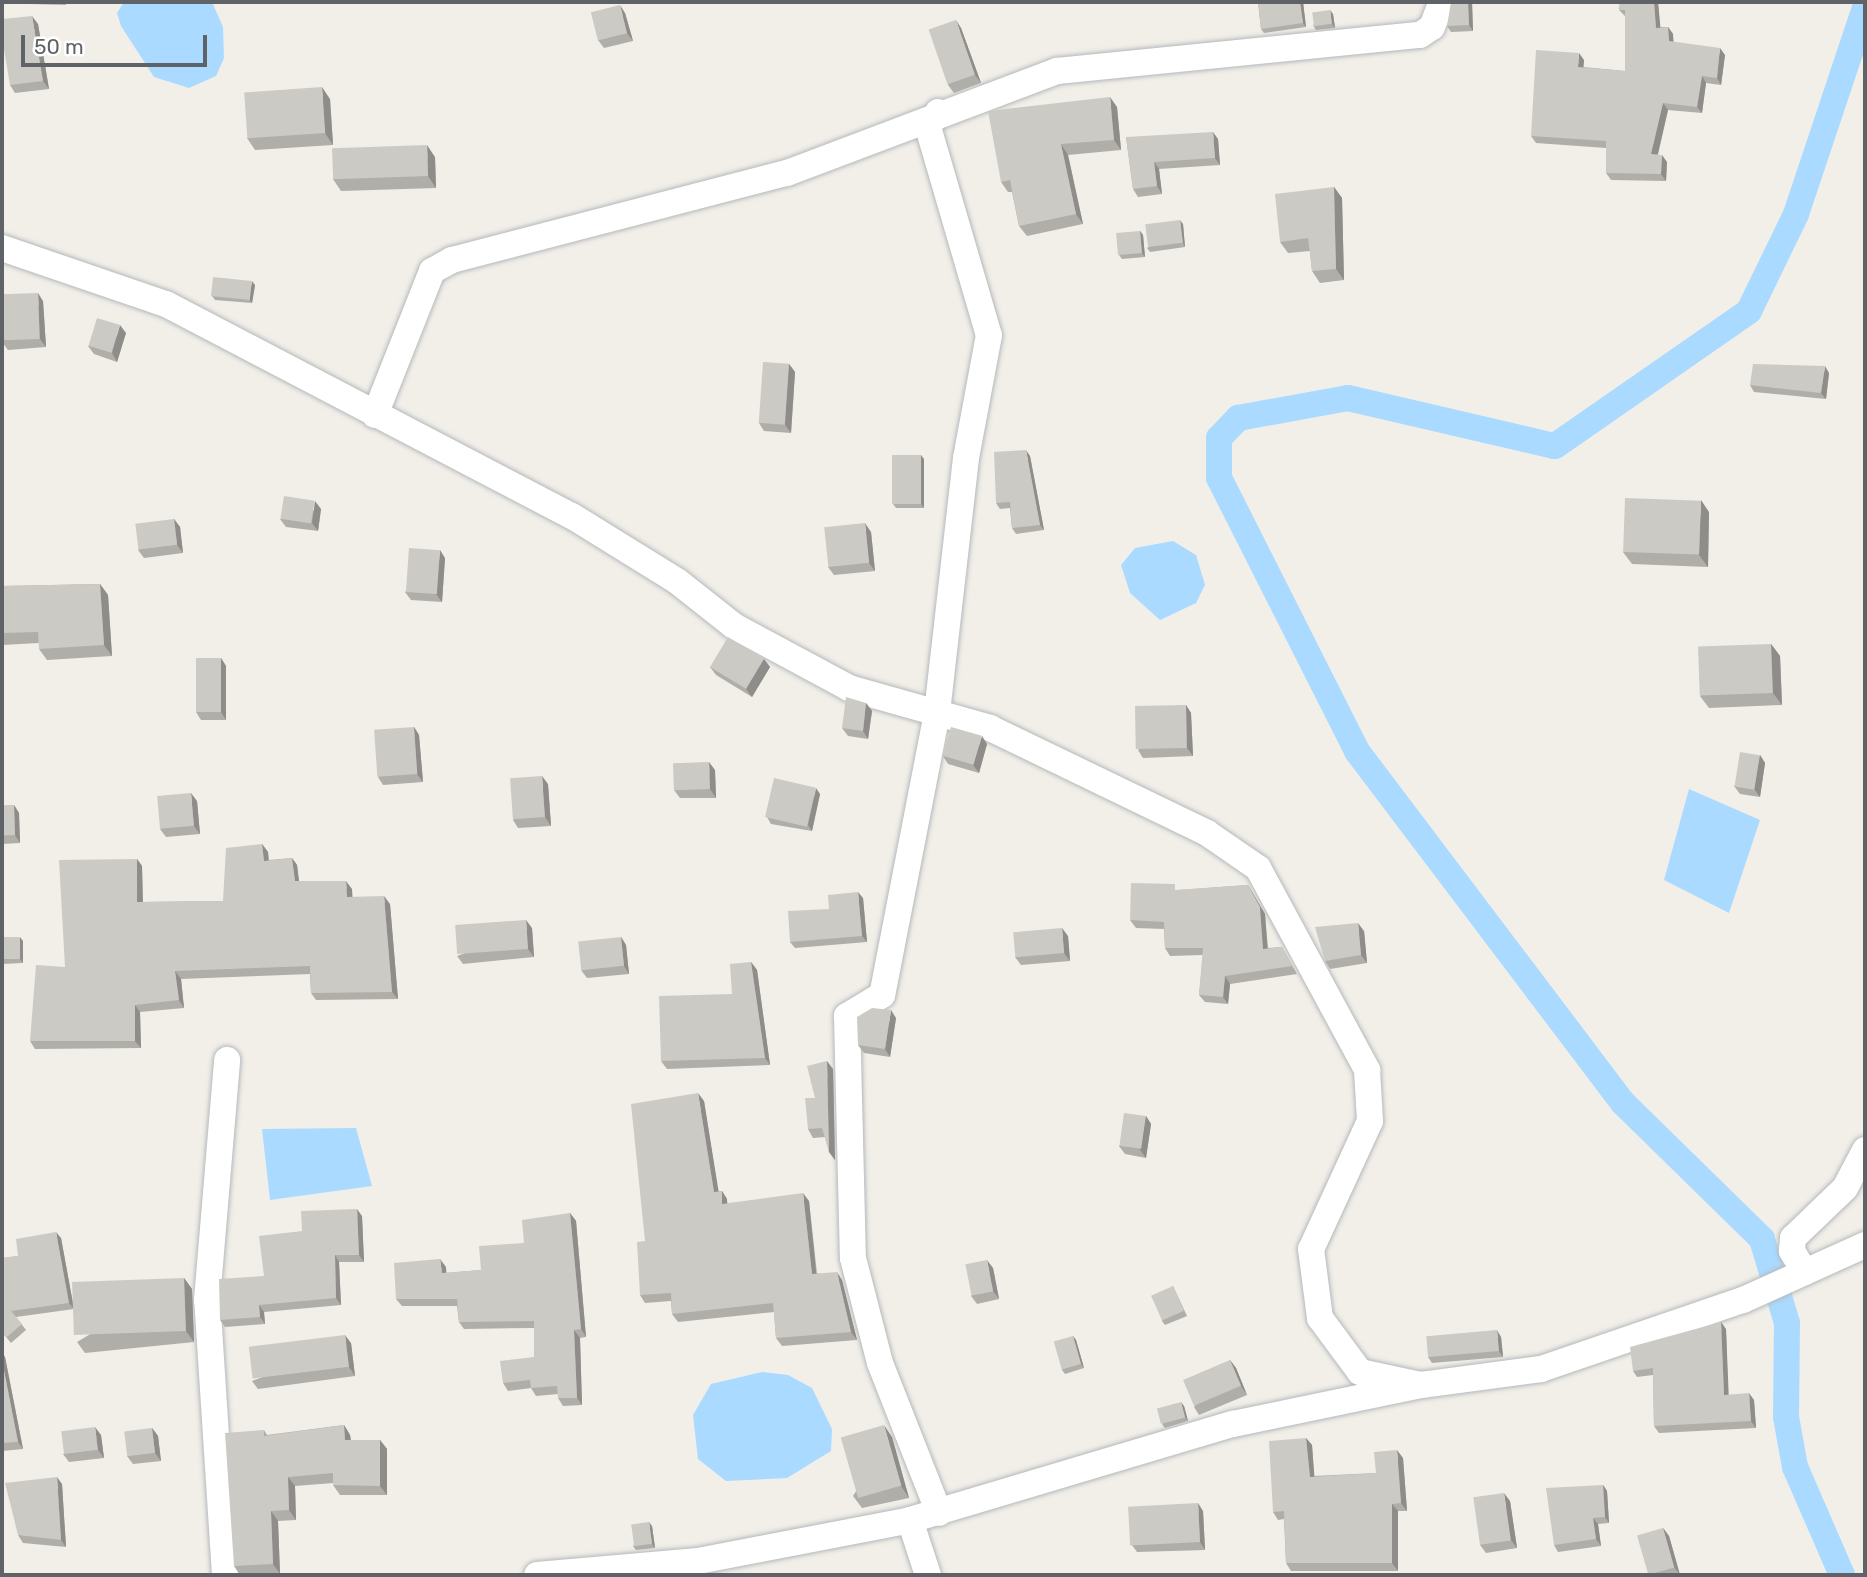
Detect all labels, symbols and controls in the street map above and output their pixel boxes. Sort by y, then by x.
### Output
scale bar [24,21,210,65]
text: 50 m [34,34,84,59]

